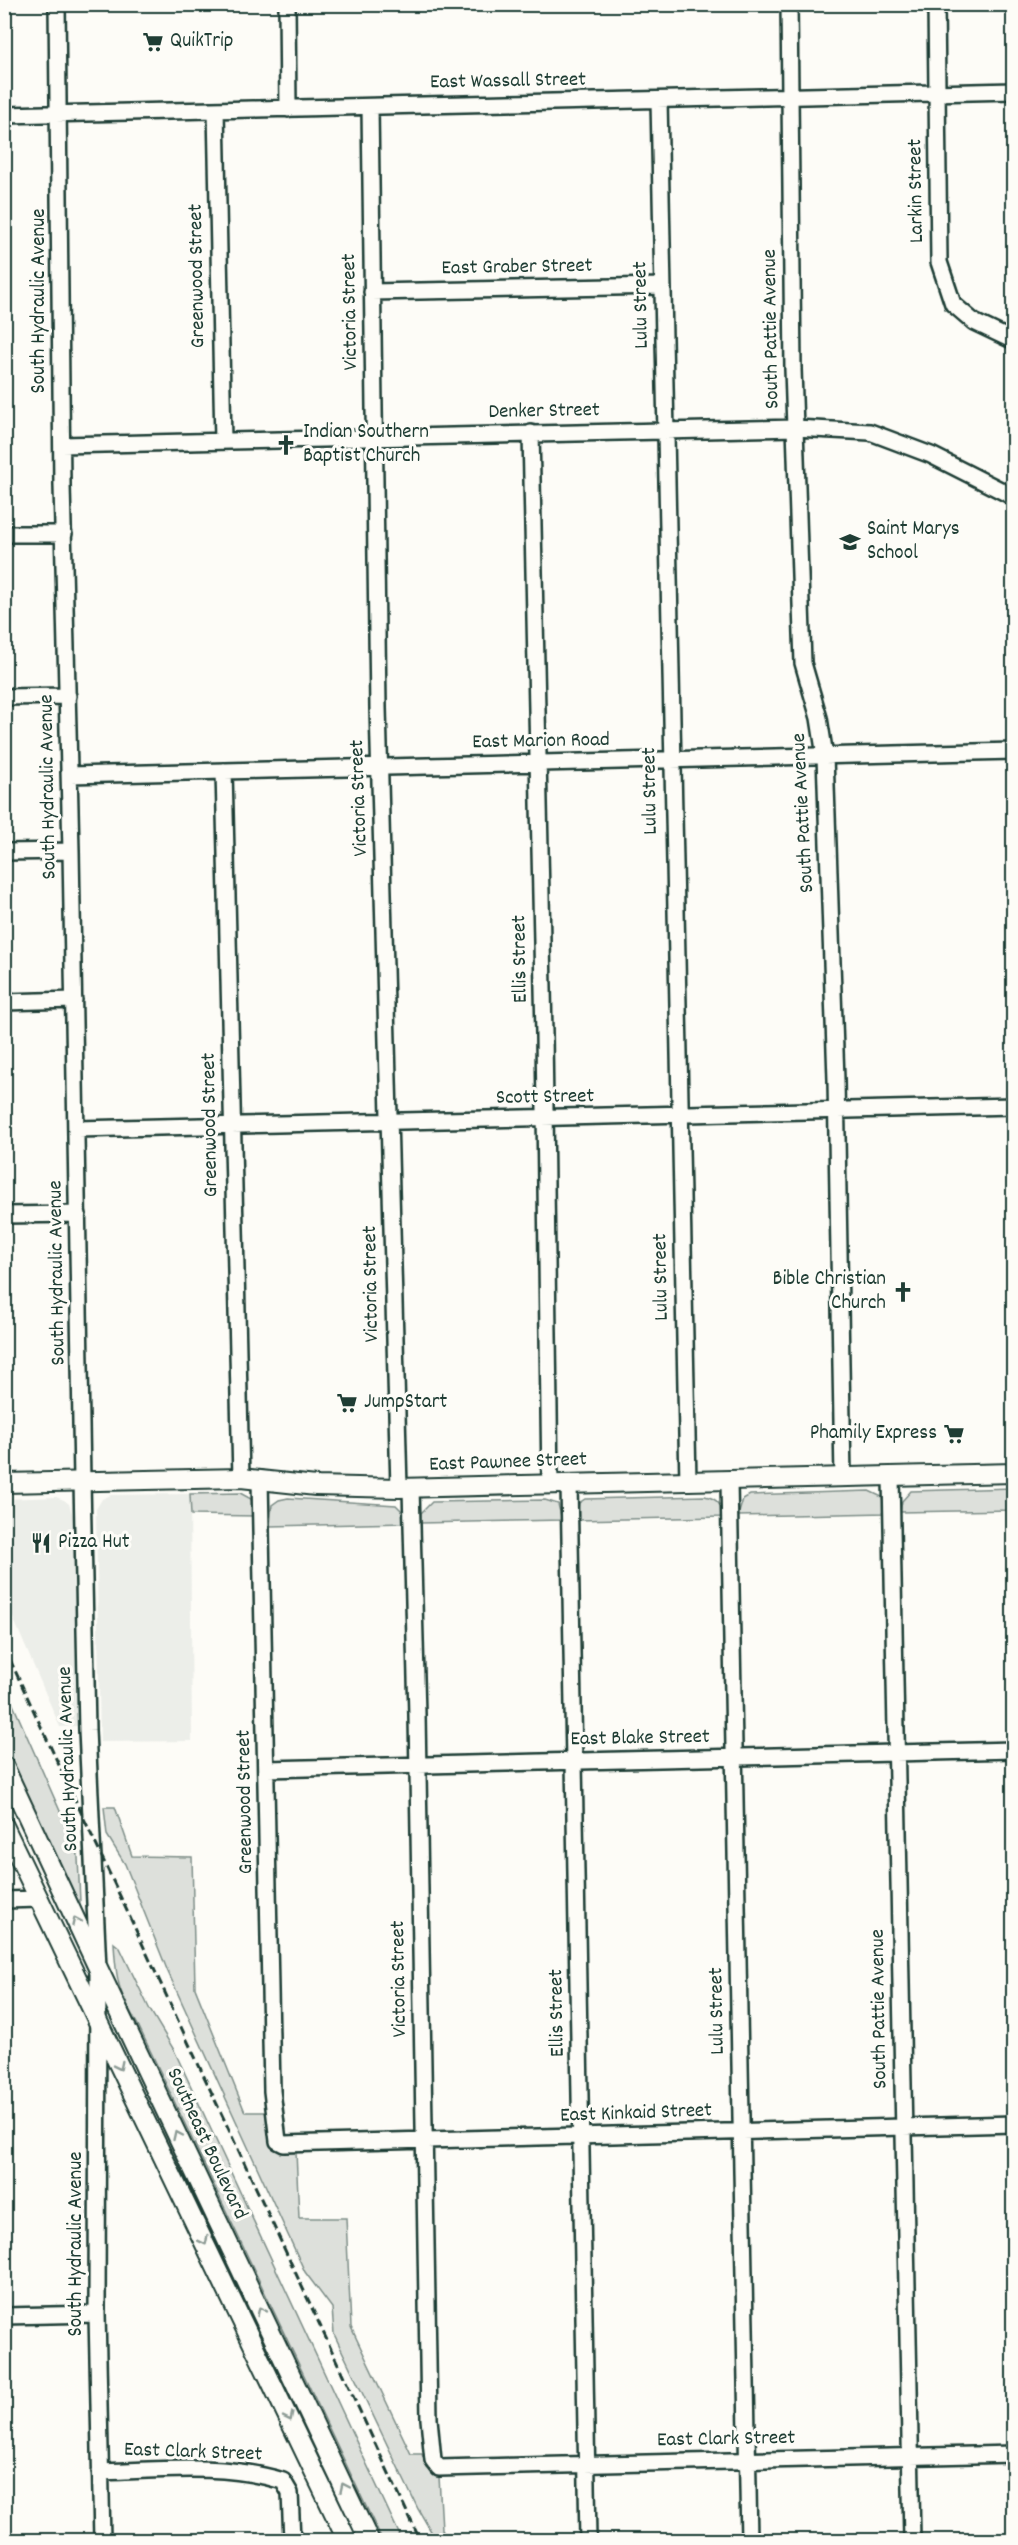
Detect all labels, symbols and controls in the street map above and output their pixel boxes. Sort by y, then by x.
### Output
place label: QuikTrip [170,27,233,57]
supermarket icon: QuikTrip [141,30,165,54]
street label: East Wassall Street [430,66,587,98]
street label: Larkin Street [901,138,933,243]
street label: Greenwood Street [182,203,214,348]
street label: South Hydraulic Avenue [25,208,55,394]
street label: South Pattie Avenue [756,249,788,409]
street label: East Graber Street [441,252,593,284]
street label: Victoria Street [335,253,367,371]
street label: Lulu Street [626,261,658,349]
street label: Denker Street [488,396,600,428]
place label: Indian Southern Baptist Church [303,418,429,472]
church icon: Indian Southern Baptist Church [274,433,298,457]
place label: Saint Marys School [867,515,960,569]
school or university icon: Saint Marys School [838,530,862,554]
street label: South Hydraulic Avenue [32,694,66,880]
street label: East Marion Road [472,726,610,758]
street label: South Pattie Avenue [785,732,823,894]
street label: Victoria Street [343,739,377,857]
street label: Lulu Street [635,747,667,835]
street label: Ellis Street [505,914,537,1003]
street label: Greenwood Street [195,1052,227,1197]
street label: Scott Street [496,1082,595,1114]
street label: South Hydraulic Avenue [41,1180,75,1366]
street label: Victoria Street [356,1225,388,1343]
street label: Lulu Street [646,1233,678,1321]
place label: Bible Christian Church [772,1265,886,1319]
church icon: Bible Christian Church [891,1280,915,1304]
place label: JumpStart [364,1388,447,1418]
supermarket icon: JumpStart [335,1391,359,1415]
place label: Phamily Express [810,1419,937,1449]
supermarket icon: Phamily Express [942,1422,966,1446]
street label: East Pawnee Street [429,1445,588,1481]
place label: Pizza Hut [58,1528,130,1558]
restaurant icon: Pizza Hut [29,1531,53,1555]
street label: South Hydraulic Avenue [51,1666,87,1852]
street label: East Blake Street [570,1723,710,1755]
street label: Greenwood Street [230,1729,262,1874]
one-way arrow [71,1916,83,1927]
street label: Victoria Street [384,1920,416,2038]
street label: South Pattie Avenue [864,1929,896,2089]
street label: Lulu Street [702,1967,734,2055]
street label: Ellis Street [542,1968,574,2057]
one-way arrow [112,2059,124,2070]
street label: Southeast Boulevard [158,2063,254,2225]
street label: East Kinkaid Street [560,2096,713,2132]
one-way arrow [172,2131,184,2142]
street label: South Hydraulic Avenue [62,2151,92,2337]
one-way arrow [197,2235,208,2246]
one-way arrow [256,2307,268,2318]
one-way arrow [281,2410,293,2421]
street label: East Clark Street [657,2424,796,2456]
street label: East Clark Street [123,2436,263,2470]
one-way arrow [340,2483,352,2494]

